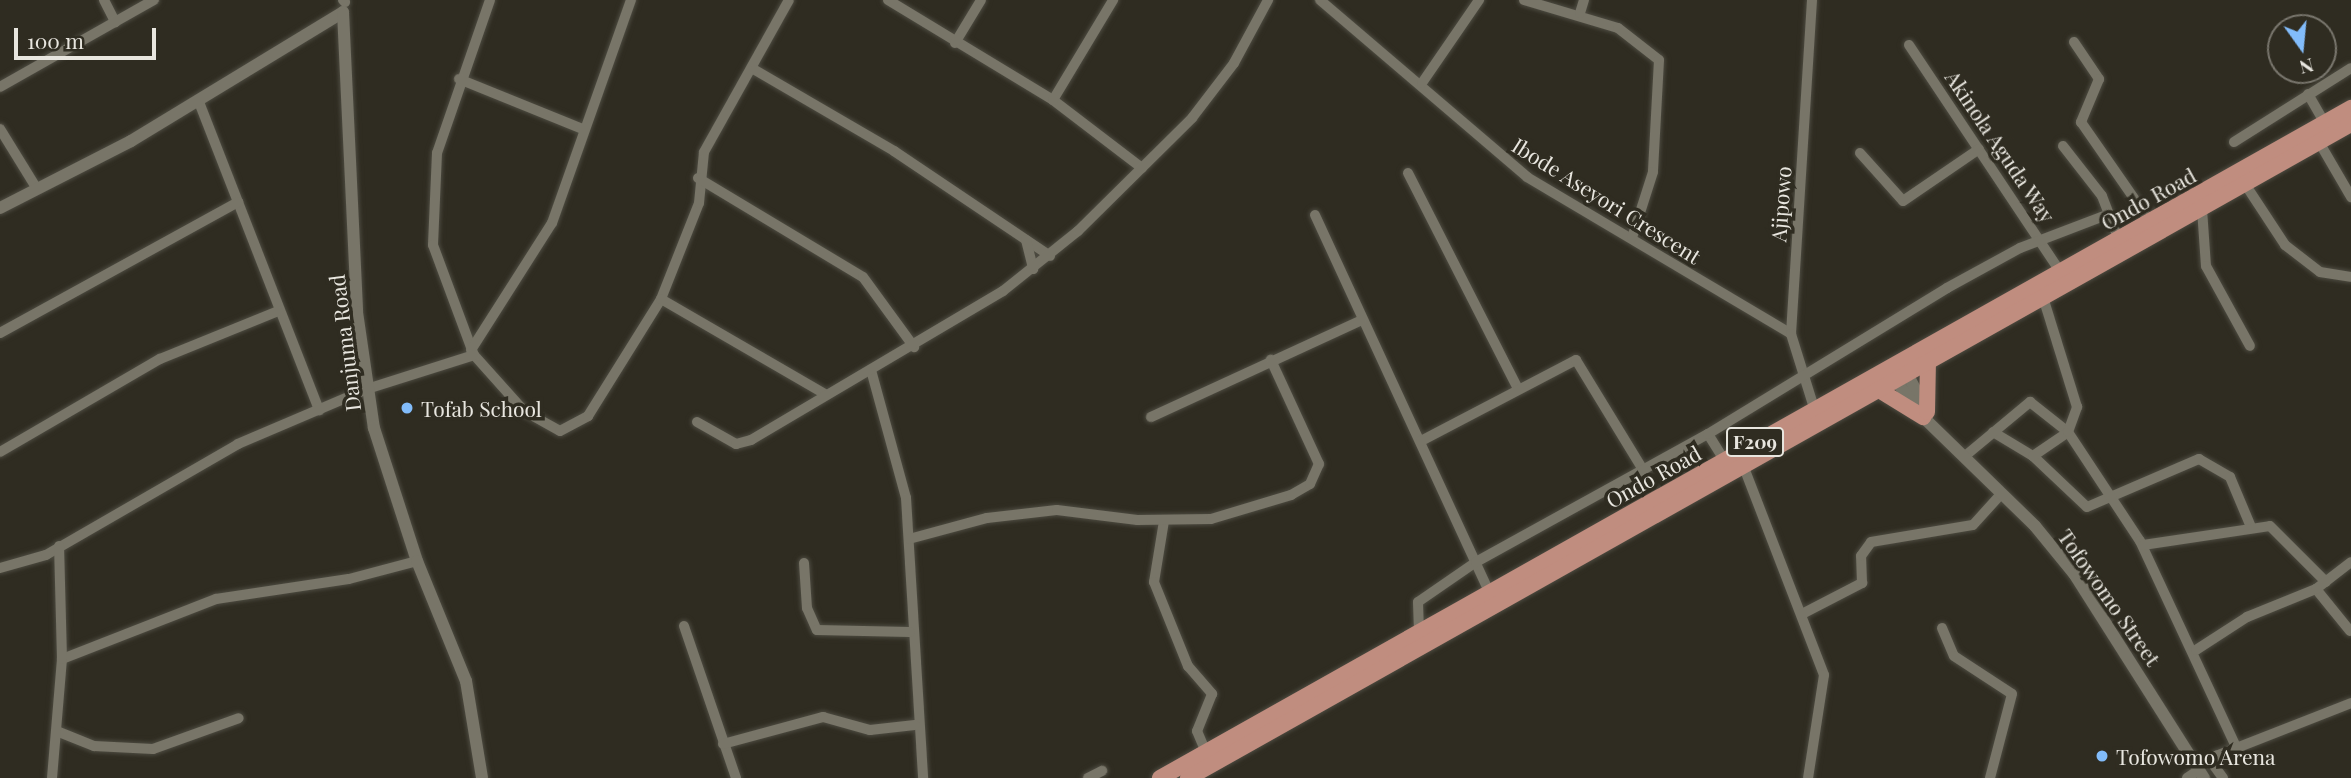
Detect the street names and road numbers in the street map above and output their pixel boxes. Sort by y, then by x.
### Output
street label: Akinola Aguda Way [1940,64,2062,228]
street label: Ibode Aseyori Crescent [1508,131,1706,269]
street label: Ondo Road [2096,162,2200,234]
street label: Ajipowo [1765,165,1795,243]
street label: Danjuma Road [323,273,365,413]
road number: F209 [1725,426,1785,458]
street label: Ondo Road [1601,440,1705,512]
street label: Tofowomo Street [2054,524,2166,670]

